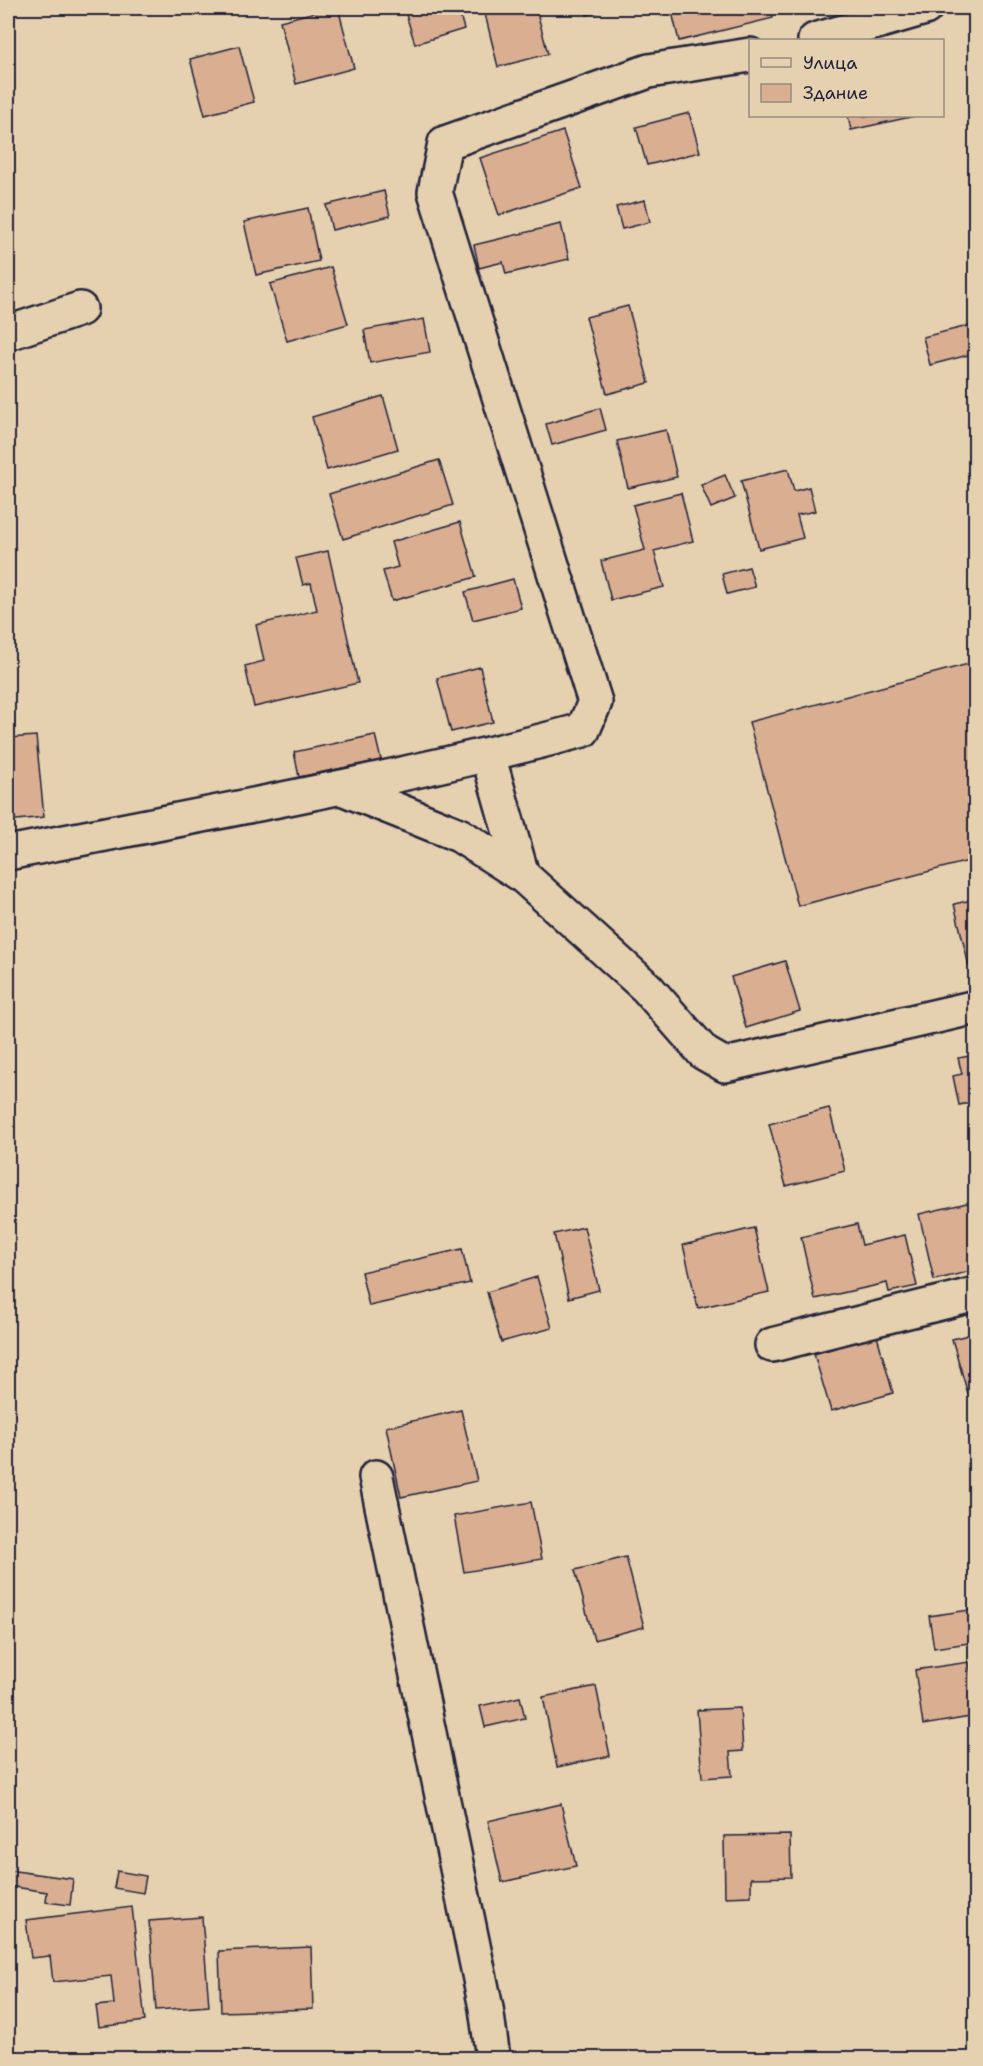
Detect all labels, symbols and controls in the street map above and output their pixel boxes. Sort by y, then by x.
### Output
legend [749,39,944,117]
text: Улица [803,51,857,75]
text: Здание [803,81,868,105]

